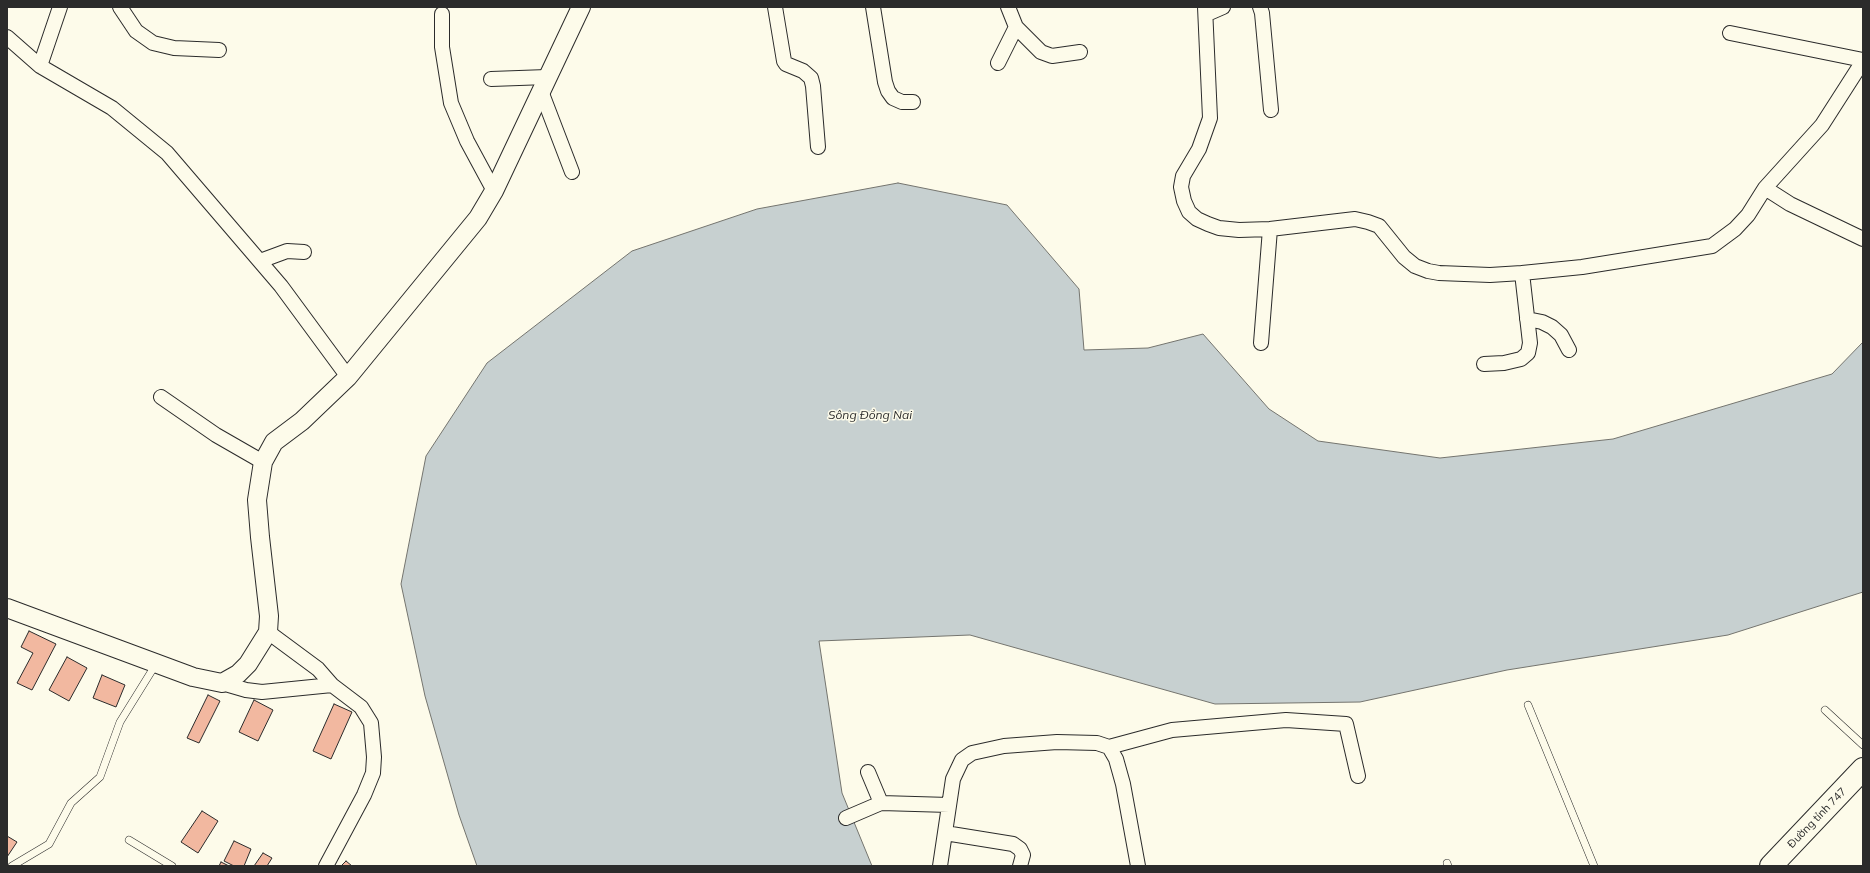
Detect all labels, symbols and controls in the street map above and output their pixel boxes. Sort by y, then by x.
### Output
water label: Sông Đồng Nai [828,408,912,422]
street label: Đường tỉnh 747 [1785,785,1849,851]

